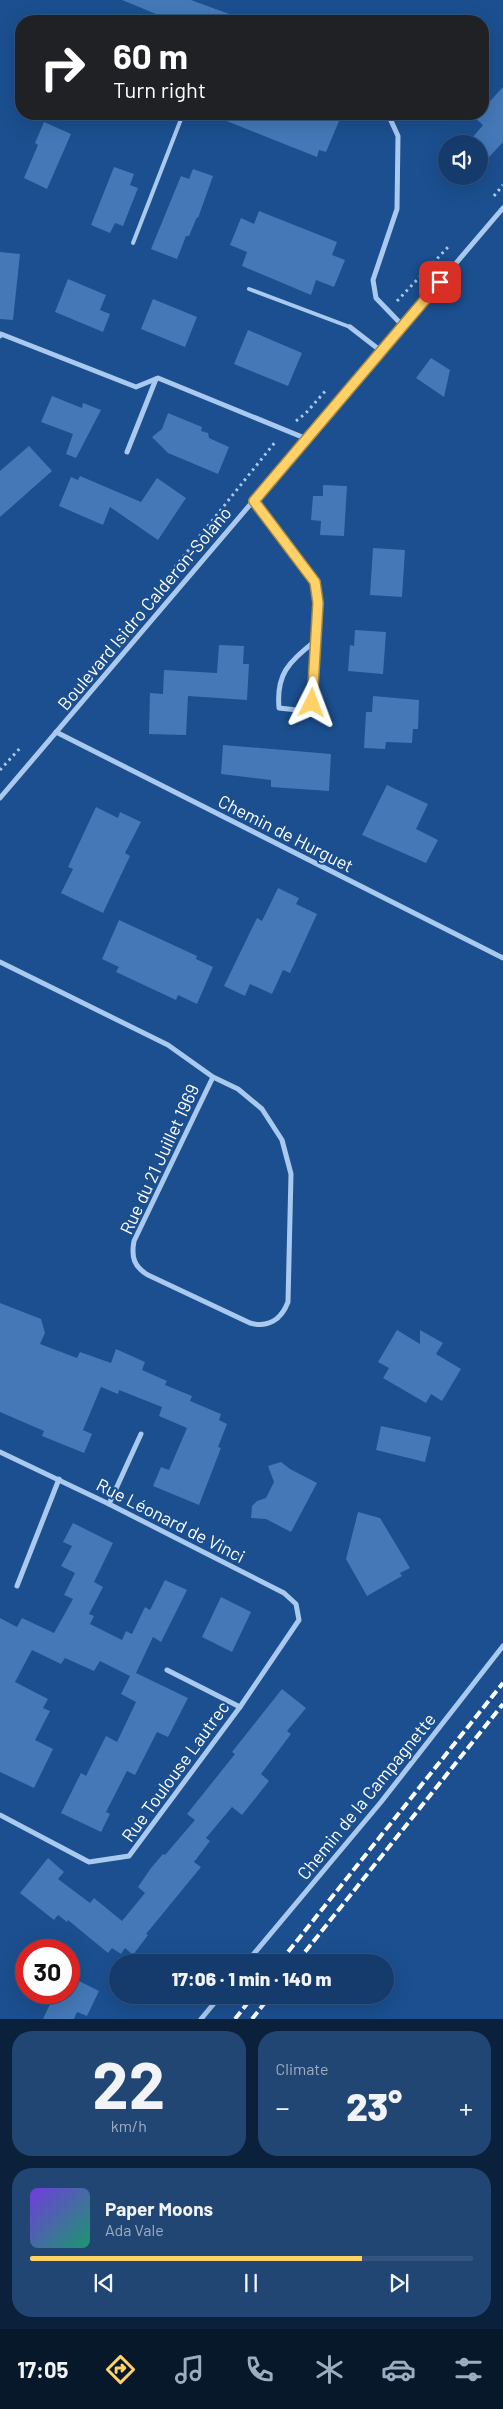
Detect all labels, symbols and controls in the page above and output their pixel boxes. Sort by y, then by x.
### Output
text: 60 m [113,34,188,76]
icon: right [30,35,95,100]
text: Turn right [113,76,206,102]
map controls [438,135,488,185]
button: sound [438,135,488,185]
pin [419,261,461,303]
icon: arrive [426,268,454,296]
street label: Boulevard Isidro Calderon-Solano [52,502,236,714]
position arrow [285,676,337,728]
street label: Chemin de Hurguet [215,789,357,877]
street label: Rue du 21 Juillet 1969 [115,1080,203,1238]
street label: Rue Léonard de Vinci [93,1473,249,1567]
street label: Rue Toulouse Lautrec [116,1696,234,1846]
street label: Chemin de la Campagnette [292,1708,440,1884]
speed limit sign: 30 [15,1939,80,2004]
text: 17:06 · 1 min · 140 m [171,1967,332,1990]
text: 22 [92,2044,165,2122]
text: Climate [276,2059,328,2078]
text: 23° [346,2083,402,2129]
text: − [276,2090,290,2124]
text: + [459,2090,473,2124]
text: km/h [111,2116,147,2135]
text: Paper Moons [105,2197,213,2220]
text: Ada Vale [105,2220,164,2239]
icon: previous [90,2269,118,2297]
icon: pause [237,2269,265,2297]
icon: next [385,2269,413,2297]
icon: directions [103,2352,138,2387]
icon: music [172,2352,207,2387]
icon: phone [242,2352,277,2387]
icon: climate [312,2352,347,2387]
icon: car [381,2352,416,2387]
icon: filters [451,2352,486,2387]
text: 17:05 [17,2356,68,2382]

